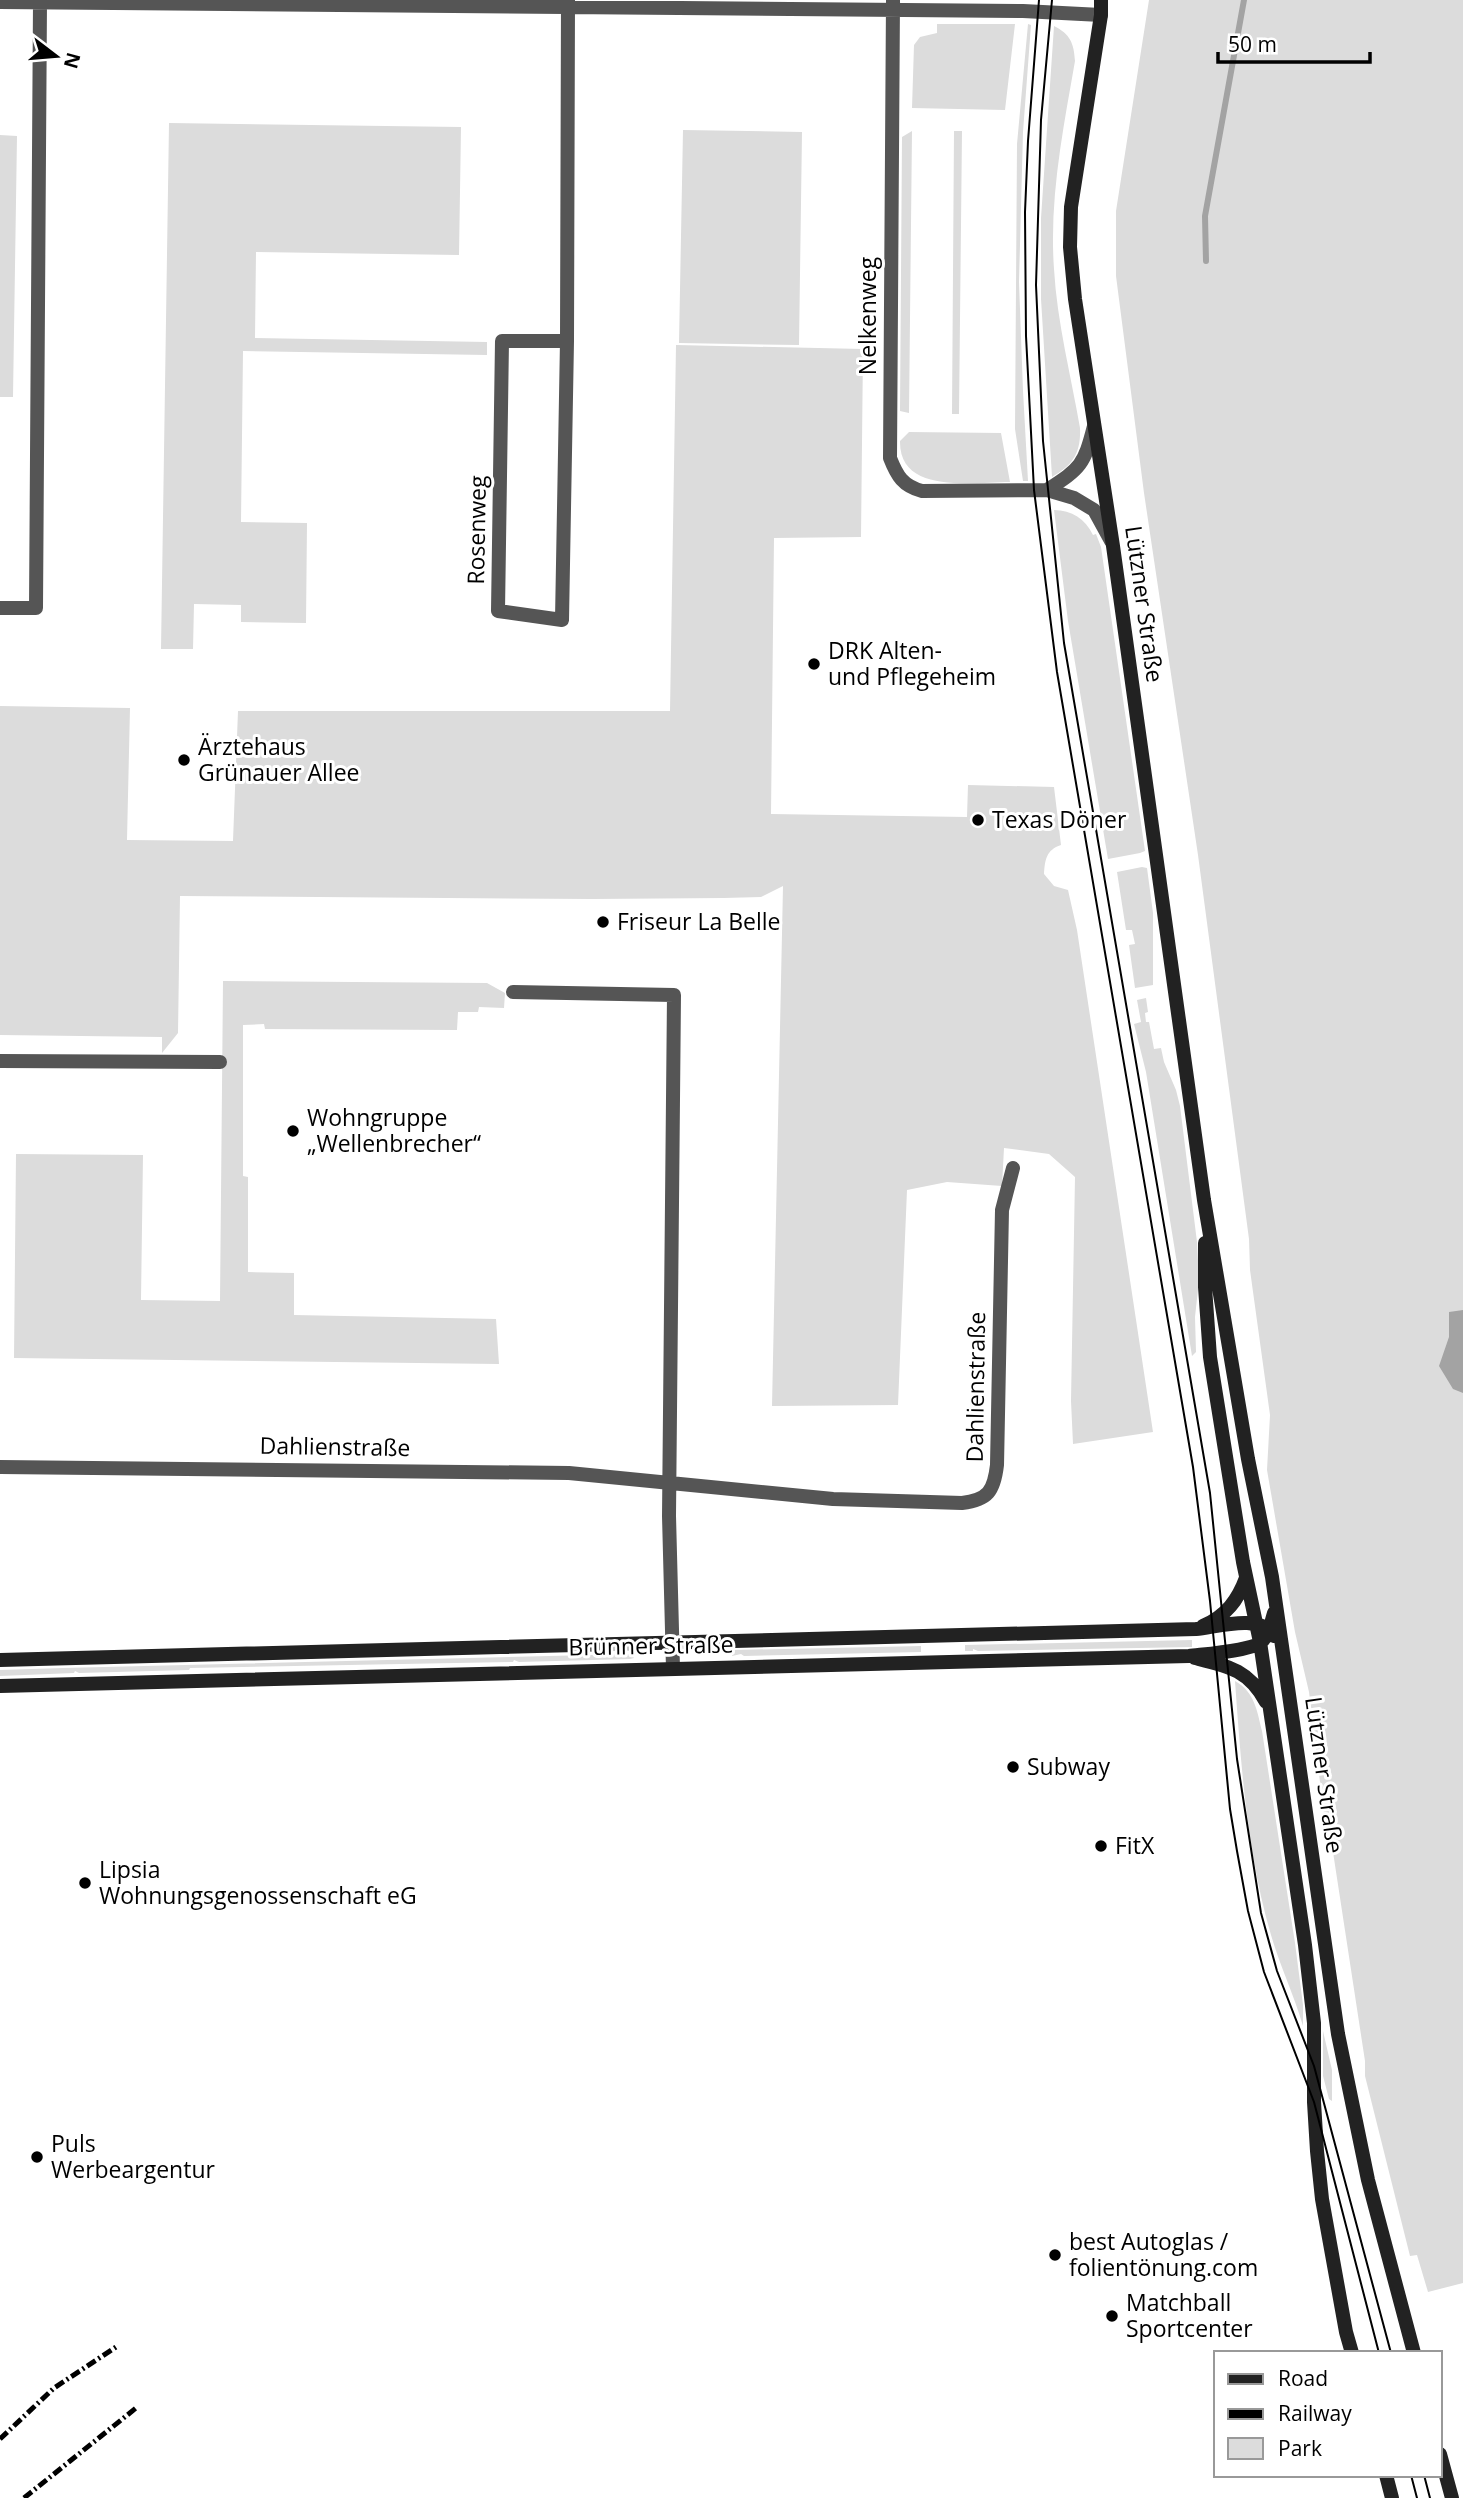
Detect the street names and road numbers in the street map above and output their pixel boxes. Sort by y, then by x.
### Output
street label: Nelkenweg [851,256,883,375]
street label: Rosenweg [459,475,493,585]
street label: Lützner Straße [1118,524,1172,684]
street label: Dahlienstraße [958,1311,992,1463]
street label: Dahlienstraße [259,1429,411,1463]
street label: Brünner Straße [568,1628,734,1662]
street label: Lützner Straße [1298,1695,1352,1855]

